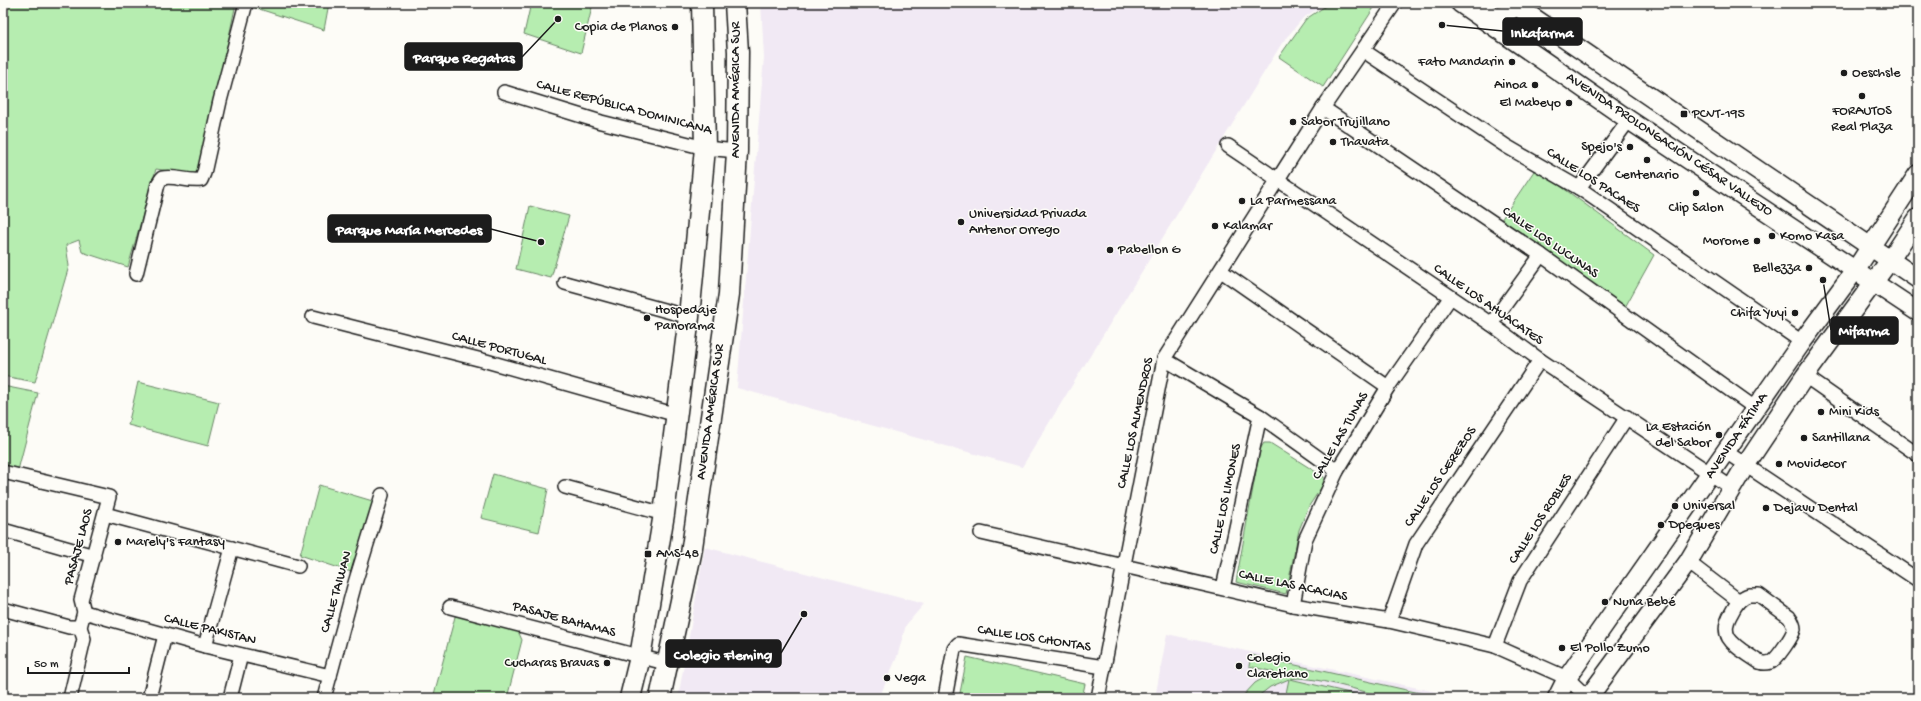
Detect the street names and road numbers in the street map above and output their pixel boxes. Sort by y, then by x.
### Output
street label: AVENIDA AMÉRICA SUR [728,21,745,158]
street label: AVENIDA PROLONGACIÓN CÉSAR VALLEJO [1562,69,1776,221]
street label: CALLE REPÚBLICA DOMINICANA [534,76,714,140]
street label: CALLE LOS PACAES [1543,144,1644,218]
street label: CALLE LOS LUCUNAS [1498,203,1602,283]
street label: CALLE LOS AHUACATES [1430,261,1547,350]
street label: CALLE PORTUGAL [450,328,549,370]
street label: AVENIDA AMÉRICA SUR [693,343,729,481]
street label: CALLE LOS ALMENDROS [1114,355,1158,490]
street label: CALLE LAS TUNAS [1309,389,1373,483]
street label: AVENIDA FÁTIMA [1702,389,1772,482]
street label: CALLE LOS CEREZOS [1401,423,1481,531]
street label: CALLE LOS LIMONES [1206,442,1246,556]
street label: CALLE LOS ROBLES [1505,470,1577,568]
street label: PASAJE LAOS [60,506,97,588]
street label: CALLE TAIWAN [317,549,357,635]
street label: CALLE LAS ACACIAS [1237,566,1350,606]
street label: PASAJE BAHAMAS [509,598,618,642]
street label: CALLE PAKISTAN [162,610,258,650]
street label: CALLE LOS CHONTAS [976,622,1093,656]

